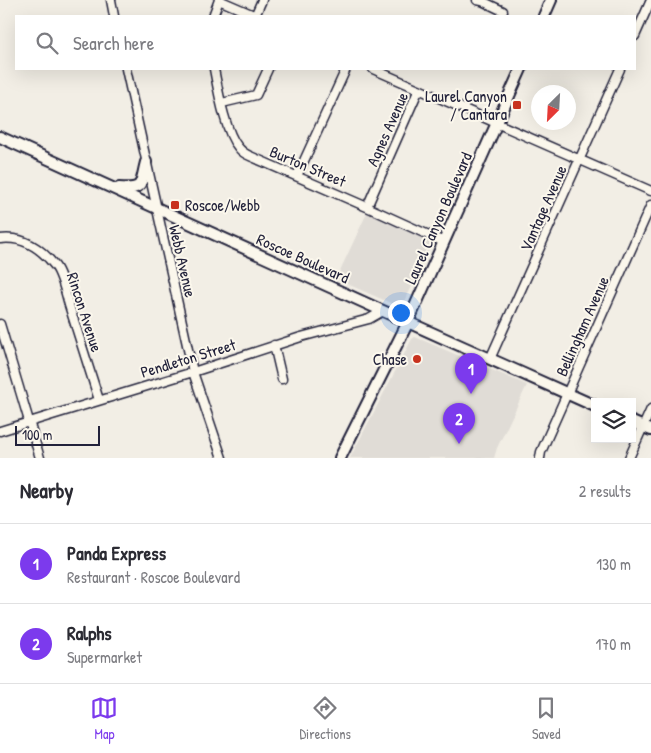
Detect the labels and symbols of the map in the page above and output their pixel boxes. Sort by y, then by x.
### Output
place label: Laurel Canyon / Cantara [425,85,507,125]
north arrow [531,85,576,130]
street label: Agnes Avenue [361,88,413,170]
marker: Laurel Canyon / Cantara [511,99,523,111]
street label: Burton Street [267,140,350,192]
street label: Laurel Canyon Boulevard [399,149,477,287]
street label: Vantage Avenue [514,161,572,255]
place label: Roscoe/Webb [185,194,260,216]
marker: Roscoe/Webb [169,199,181,211]
street label: Webb Avenue [164,223,202,300]
street label: Roscoe Boulevard [253,228,353,288]
street label: Rincon Avenue [62,269,108,355]
street label: Bellingham Avenue [550,272,614,380]
your location [388,300,414,326]
street label: Pendleton Street [138,333,239,383]
place label: Chase [373,348,408,370]
marker: Chase [411,353,423,365]
pin: 1 [455,353,487,394]
pin: 2 [443,403,475,444]
scale bar [15,423,100,446]

